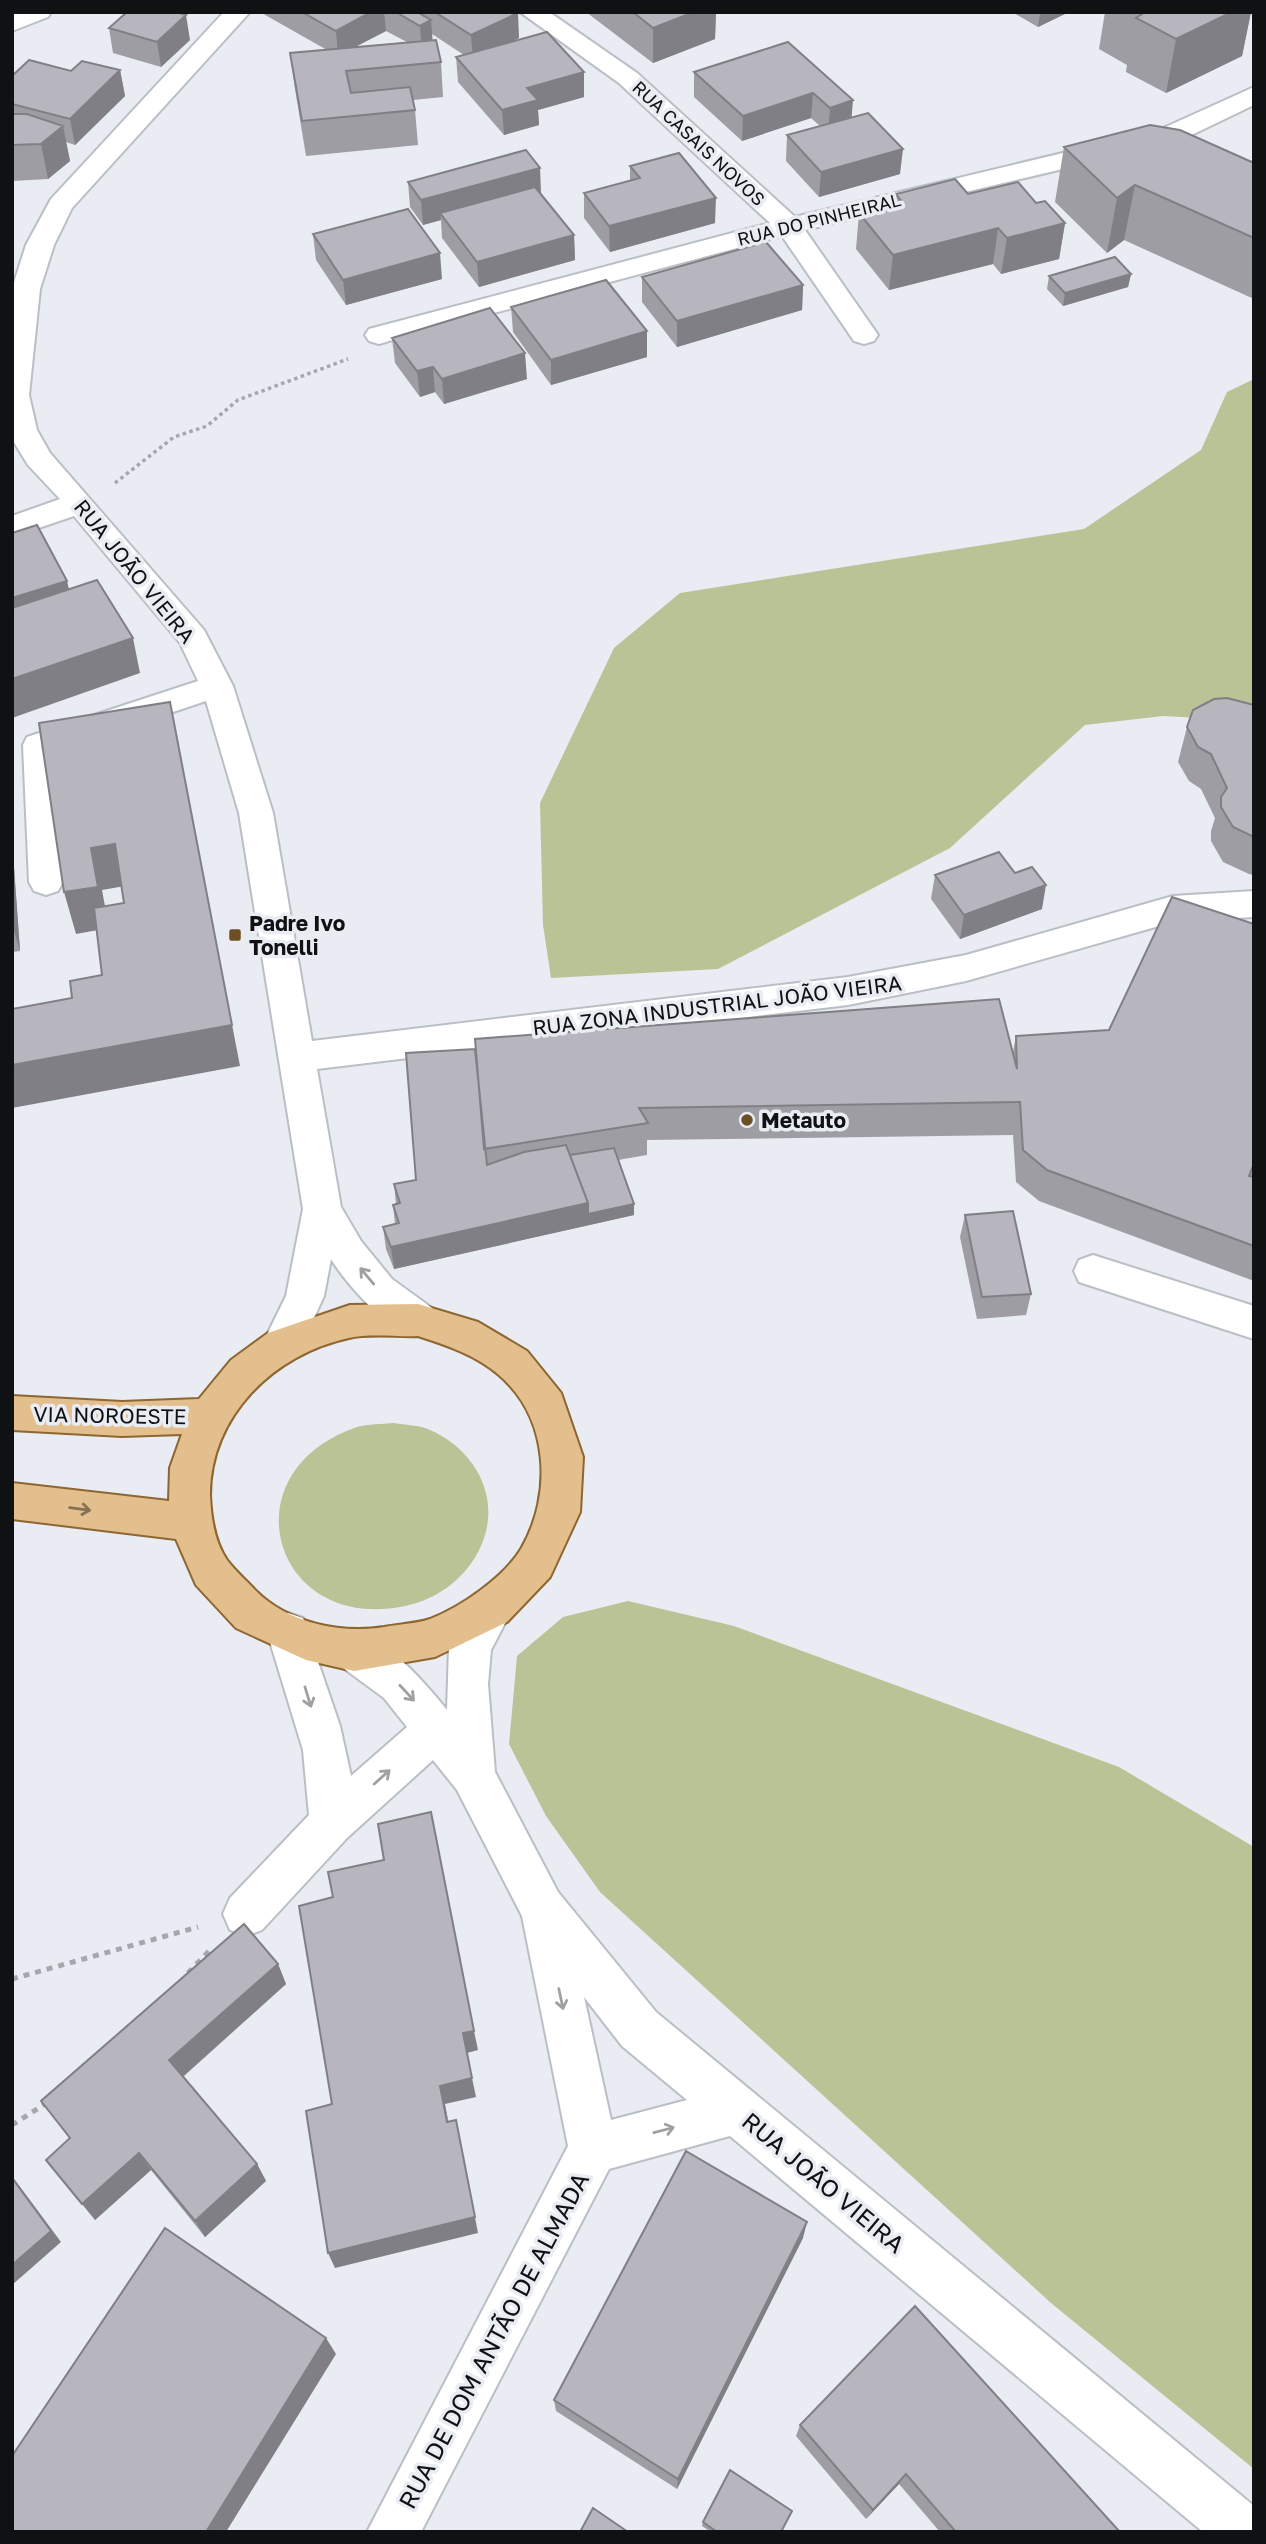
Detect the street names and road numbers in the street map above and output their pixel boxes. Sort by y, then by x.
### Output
street label: RUA CASAIS NOVOS [628,76,770,210]
street label: RUA DO PINHEIRAL [735,188,903,250]
street label: RUA JOÃO VIEIRA [69,494,201,648]
street label: RUA ZONA INDUSTRIAL JOÃO VIEIRA [531,969,903,1041]
street label: VIA NOROESTE [33,1401,187,1429]
street label: RUA JOÃO VIEIRA [737,2106,911,2258]
street label: RUA DE DOM ANTÃO DE ALMADA [392,2167,594,2513]

